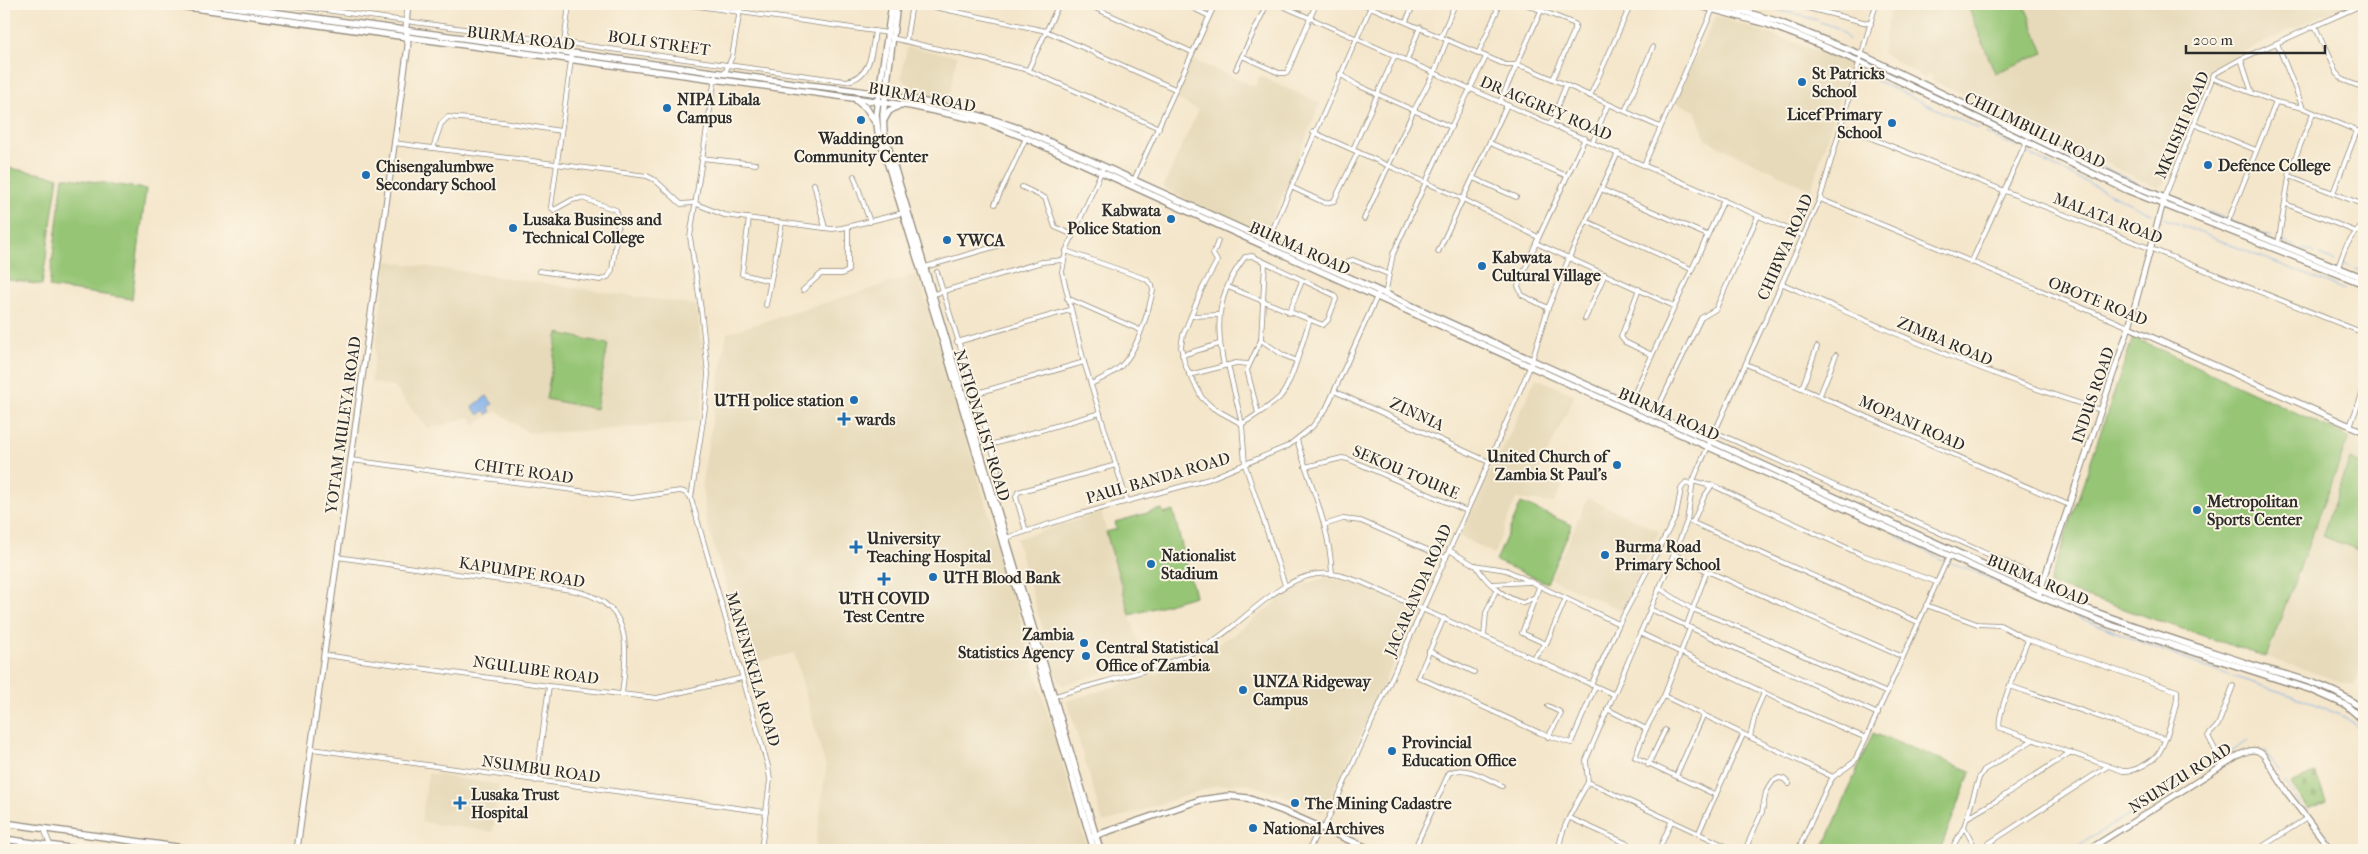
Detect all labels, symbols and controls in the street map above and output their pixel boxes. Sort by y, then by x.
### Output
street label: BURMA ROAD [466,22,576,54]
scale bar [2186,22,2324,54]
street label: BOLI STREET [607,26,712,60]
text: 200 m [2193,31,2233,49]
place label: St Patricks School [1812,64,1885,101]
street label: MKUSHI ROAD [2151,68,2213,182]
street label: DR AGGREY ROAD [1477,72,1615,144]
marker: St Patricks School [1796,76,1808,88]
street label: BURMA ROAD [867,78,977,116]
street label: CHILIMBULU ROAD [1962,88,2108,172]
place label: NIPA Libala Campus [677,90,761,128]
marker: NIPA Libala Campus [661,102,673,114]
place label: Licef Primary School [1787,105,1883,142]
marker: Waddington Community Center [855,114,867,126]
marker: Licef Primary School [1886,117,1898,129]
place label: Waddington Community Center [794,129,929,167]
place label: Defence College [2218,156,2331,176]
place label: Chisengalumbwe Secondary School [376,157,497,195]
marker: Defence College [2202,159,2214,171]
marker: Chisengalumbwe Secondary School [360,169,372,181]
street label: MALATA ROAD [2051,188,2165,248]
street label: CHIBWA ROAD [1753,191,1817,303]
place label: Kabwata Police Station [1067,201,1162,238]
place label: Lusaka Business and Technical College [522,210,663,248]
marker: Kabwata Police Station [1165,213,1177,225]
street label: BURMA ROAD [1246,217,1354,279]
marker: Lusaka Business and Technical College [507,222,519,234]
place label: YWCA [956,231,1005,250]
marker: YWCA [941,234,953,246]
place label: Kabwata Cultural Village [1492,248,1601,286]
marker: Kabwata Cultural Village [1476,260,1488,272]
street label: OBOTE ROAD [2045,272,2151,330]
street label: ZIMBA ROAD [1894,312,1996,370]
street label: YOTAM MULEYA ROAD [321,335,365,516]
street label: INDUS ROAD [2068,344,2118,446]
street label: NATIONALIST ROAD [950,347,1014,503]
street label: BURMA ROAD [1615,383,1723,445]
place label: UTH police station [713,391,845,411]
street label: MOPANI ROAD [1856,391,1968,455]
street label: ZINNIA [1387,393,1448,435]
marker: UTH police station [848,394,860,406]
place label: wards [854,410,895,429]
marker: wards [837,412,851,426]
street label: SEKOU TOURE [1350,441,1463,503]
place label: United Church of Zambia St Paul's [1486,447,1611,484]
street label: PAUL BANDA ROAD [1084,448,1232,508]
street label: CHITE ROAD [473,455,575,487]
marker: United Church of Zambia St Paul's [1611,459,1623,471]
place label: Metropolitan Sports Center [2206,492,2303,530]
marker: Metropolitan Sports Center [2191,504,2203,516]
street label: JACARANDA ROAD [1379,521,1456,661]
place label: University Teaching Hospital [866,529,992,567]
place label: Burma Road Primary School [1615,537,1721,575]
marker: University Teaching Hospital [849,540,863,554]
place label: Nationalist Stadium [1161,546,1236,583]
marker: Burma Road Primary School [1599,549,1611,561]
street label: BURMA ROAD [1984,550,2092,610]
street label: KAPUMPE ROAD [457,553,587,591]
marker: Nationalist Stadium [1145,558,1157,570]
place label: UTH Blood Bank [942,568,1061,587]
marker: UTH Blood Bank [927,571,939,583]
marker: UTH COVID Test Centre [877,572,891,586]
street label: MANENEKELA ROAD [722,589,784,749]
place label: UTH COVID Test Centre [837,589,930,626]
place label: Zambia Statistics Agency [958,625,1075,663]
marker: Zambia Statistics Agency [1078,637,1090,649]
place label: Central Statistical Office of Zambia [1096,638,1219,675]
marker: Central Statistical Office of Zambia [1080,650,1092,662]
street label: NGULUBE ROAD [472,652,600,688]
place label: UNZA Ridgeway Campus [1252,672,1372,710]
marker: UNZA Ridgeway Campus [1237,684,1249,696]
place label: Provincial Education Office [1402,733,1517,770]
street label: NSUNZU ROAD [2125,739,2235,817]
marker: Provincial Education Office [1386,745,1398,757]
street label: NSUMBU ROAD [480,751,602,787]
place label: Lusaka Trust Hospital [471,785,560,823]
place label: The Mining Cadastre [1304,794,1452,814]
marker: Lusaka Trust Hospital [453,796,467,810]
marker: The Mining Cadastre [1289,797,1301,809]
place label: National Archives [1263,819,1384,838]
marker: National Archives [1247,822,1259,834]

